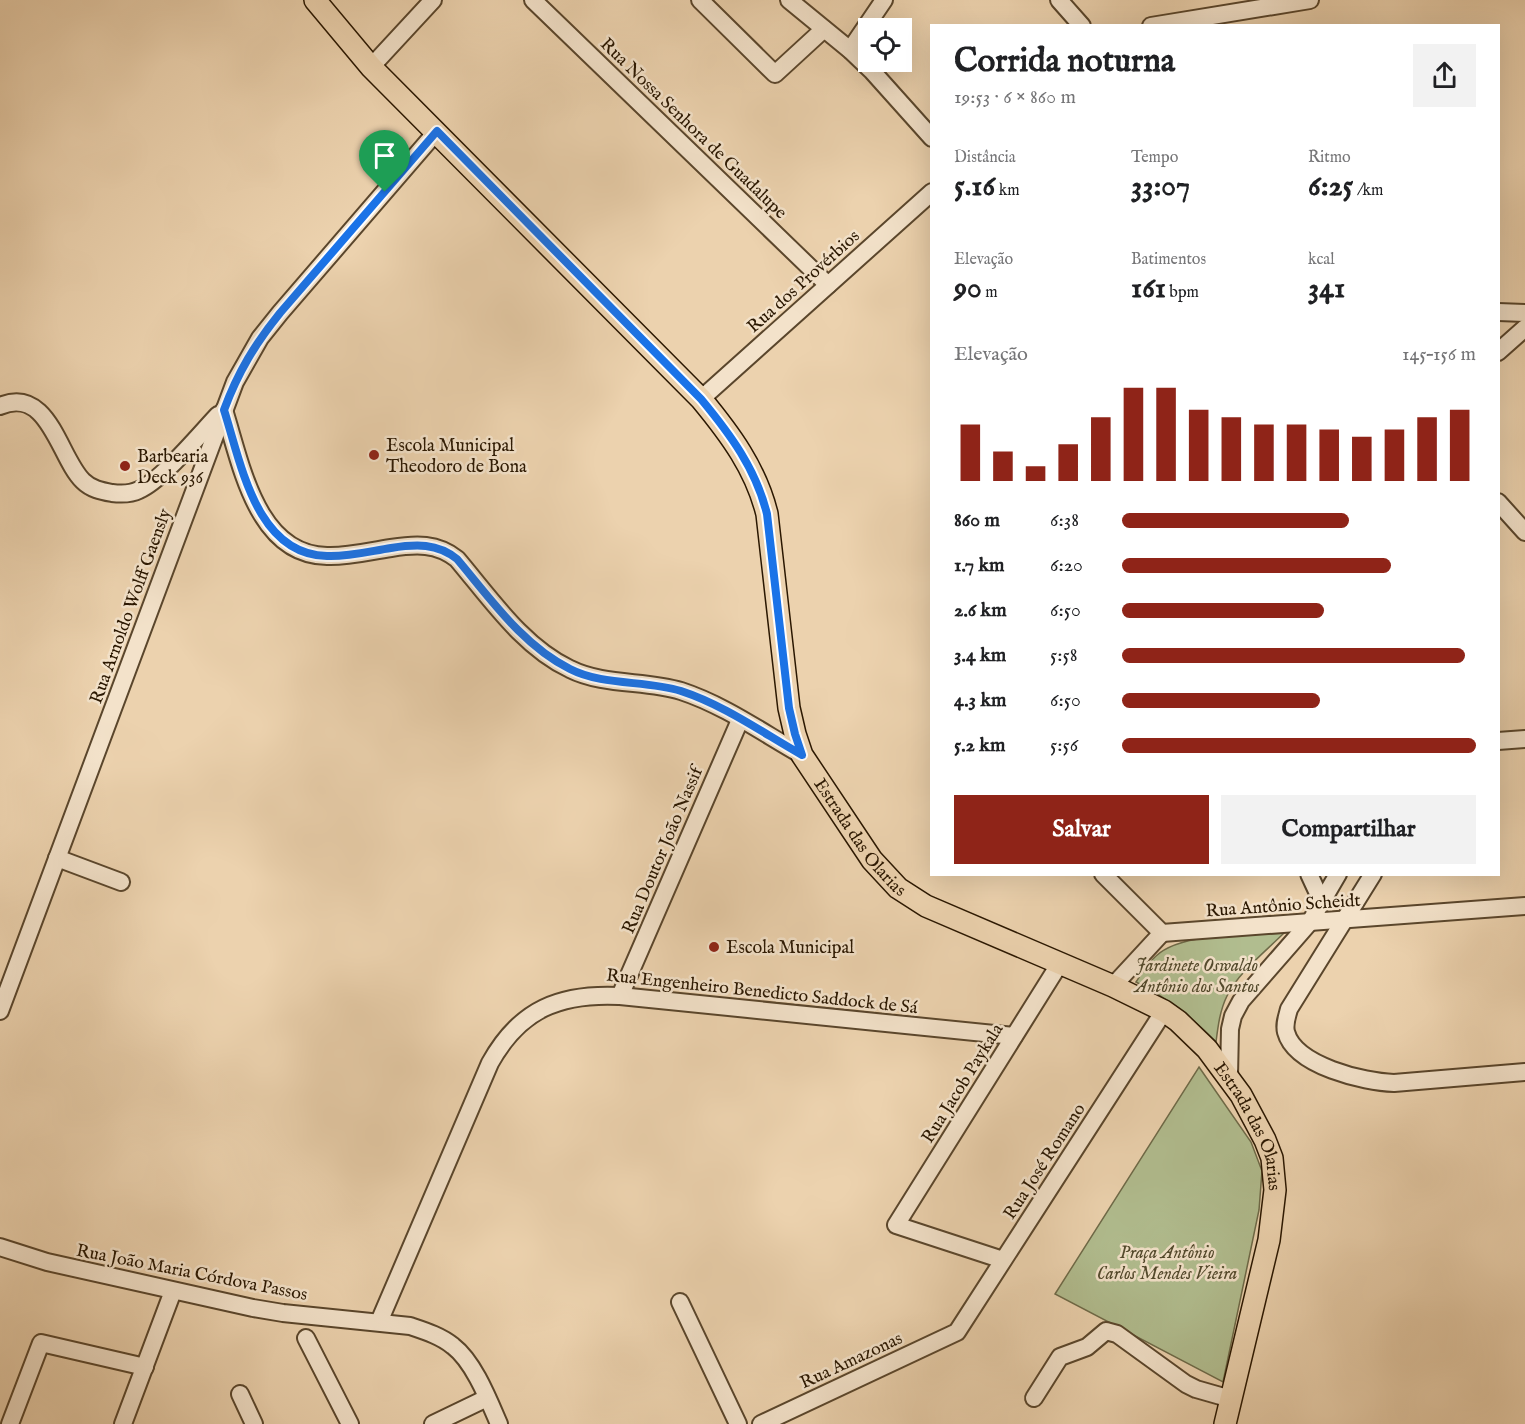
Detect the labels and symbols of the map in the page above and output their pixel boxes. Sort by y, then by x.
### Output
street label: Rua Nossa Senhora de Guadalupe [595,34,791,225]
pin [359,130,410,192]
street label: Rua dos Provérbios [743,225,865,339]
place label: Escola Municipal Theodoro de Bona [386,435,527,479]
place label: Barbearia Deck 936 [137,446,208,490]
marker: Escola Municipal Theodoro de Bona [367,448,381,462]
marker: Barbearia Deck 936 [118,459,132,473]
street label: Rua Arnoldo Wolff Gaensly [85,506,177,707]
street label: Rua Doutor João Nassif [618,760,710,938]
street label: Estrada das Olarias [808,774,909,903]
street label: Rua Antônio Scheidt [1205,890,1361,923]
place label: Escola Municipal [726,937,854,960]
marker: Escola Municipal [707,940,721,954]
park label: Jardinete Oswaldo Antônio dos Santos [1133,955,1260,999]
street label: Rua Engenheiro Benedicto Saddock de Sá [605,965,919,1020]
street label: Rua Jacob Paykala [917,1019,1009,1148]
street label: Estrada das Olarias [1208,1058,1285,1192]
street label: Rua José Romano [999,1099,1092,1224]
street label: Rua João Maria Córdova Passos [74,1240,309,1307]
park label: Praça Antônio Carlos Mendes Vieira [1097,1242,1237,1286]
street label: Rua Amazonas [797,1328,906,1395]

